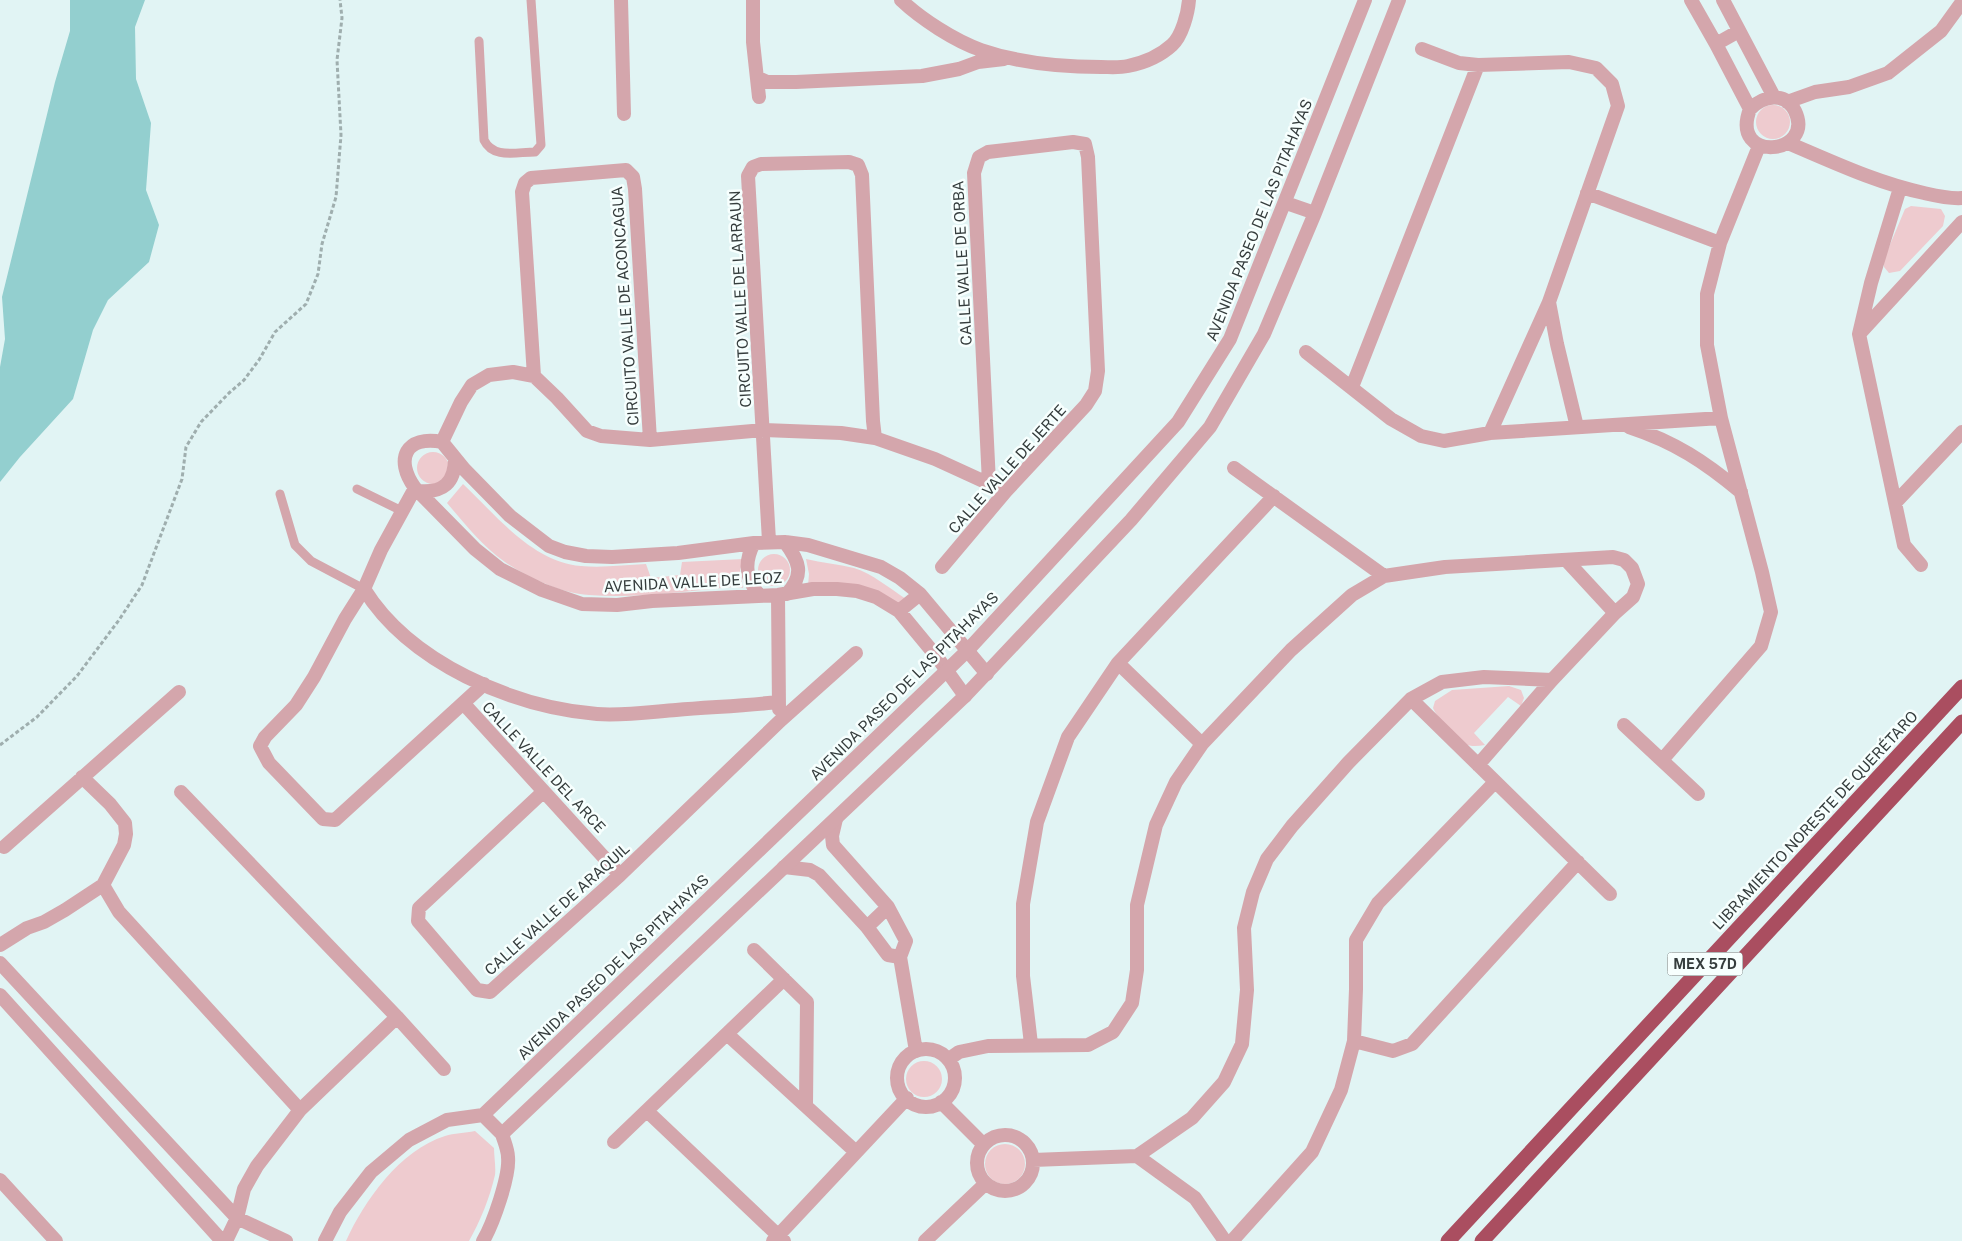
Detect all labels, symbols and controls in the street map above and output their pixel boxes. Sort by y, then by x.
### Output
street label: AVENIDA PASEO DE LAS PITAHAYAS [1203,97,1315,343]
street label: CALLE VALLE DE ORBA [949,180,975,346]
street label: CIRCUITO VALLE DE ACONCAGUA [608,185,642,426]
street label: CIRCUITO VALLE DE LARRAUN [726,190,754,408]
street label: CALLE VALLE DE JERTE [945,401,1069,537]
street label: AVENIDA VALLE DE LEOZ [603,569,783,595]
street label: AVENIDA PASEO DE LAS PITAHAYAS [806,588,1002,784]
street label: CALLE VALLE DEL ARCE [479,698,609,836]
street label: LIBRAMIENTO NORESTE DE QUERÉTARO [1709,707,1921,933]
street label: CALLE VALLE DE ARAQUIL [481,840,633,978]
street label: AVENIDA PASEO DE LAS PITAHAYAS [514,871,712,1063]
road number: MEX 57D [1668,952,1742,976]

